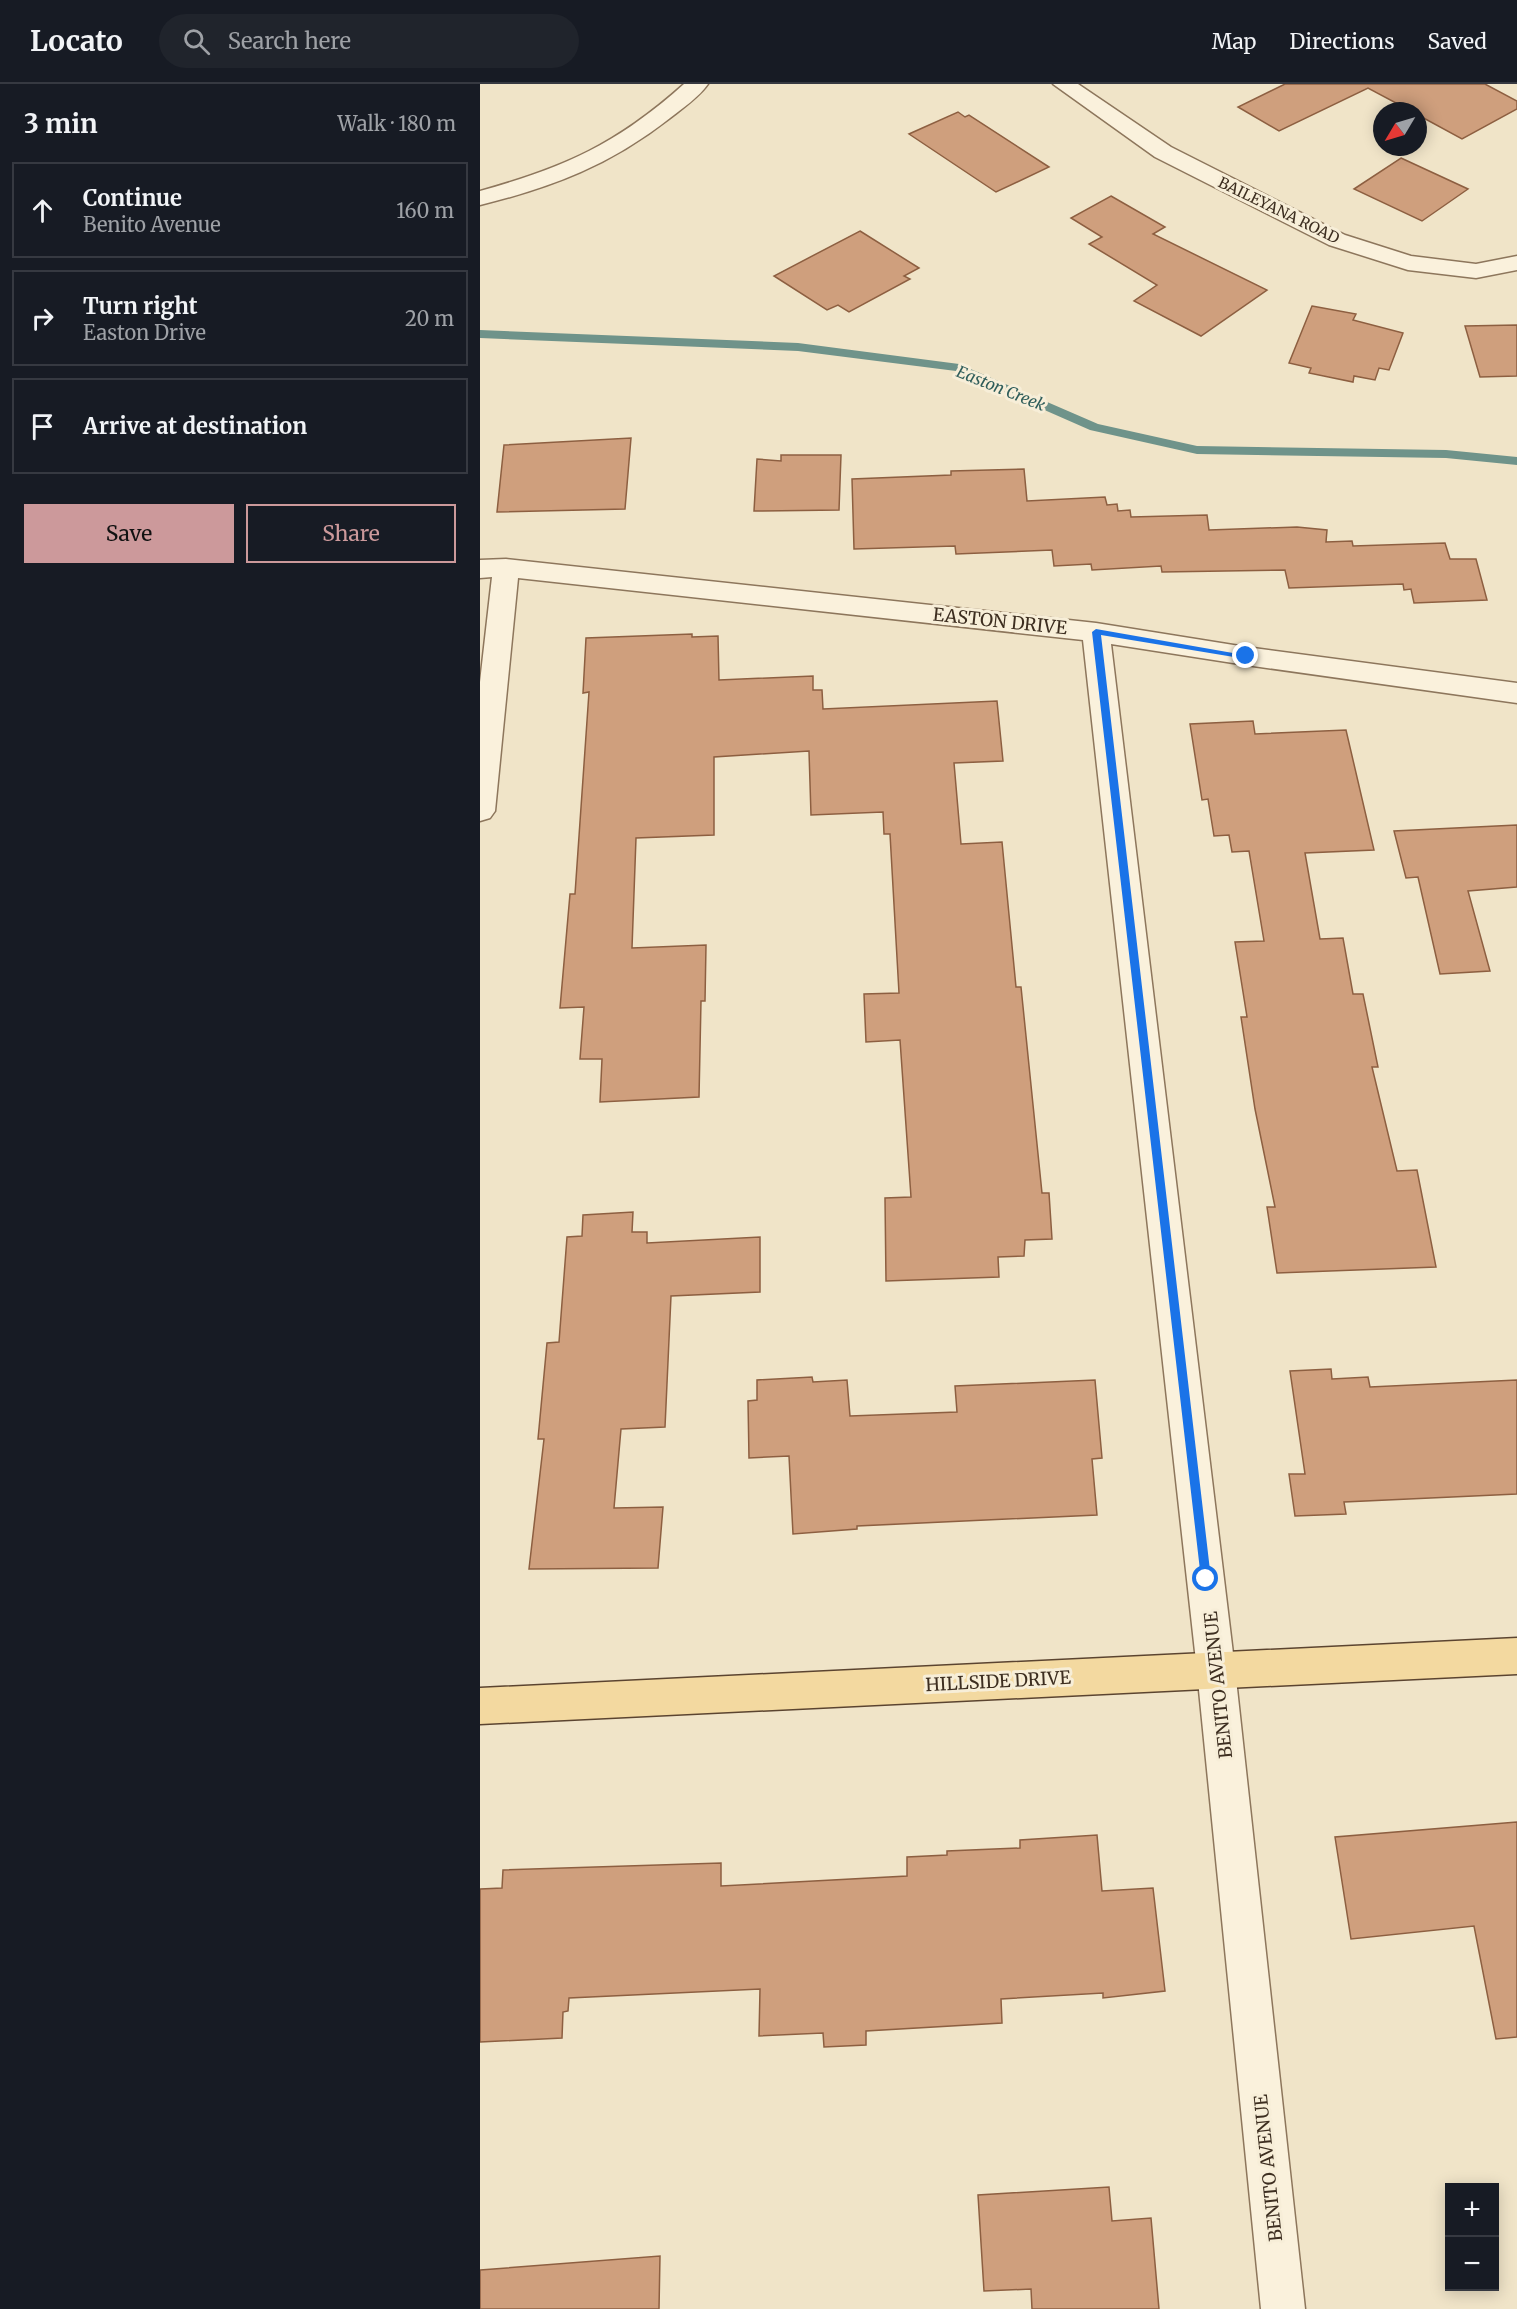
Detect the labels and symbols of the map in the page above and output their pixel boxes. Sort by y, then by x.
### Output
north arrow [1373,102,1427,156]
street label: BAILEYANA ROAD [1215,172,1343,248]
water label: Easton Creek [954,361,1048,415]
street label: EASTON DRIVE [932,603,1069,640]
route end [1232,642,1258,668]
route start [1192,1565,1218,1591]
street label: BENITO AVENUE [1199,1610,1237,1760]
street label: HILLSIDE DRIVE [925,1666,1072,1696]
street label: BENITO AVENUE [1249,2093,1287,2243]

